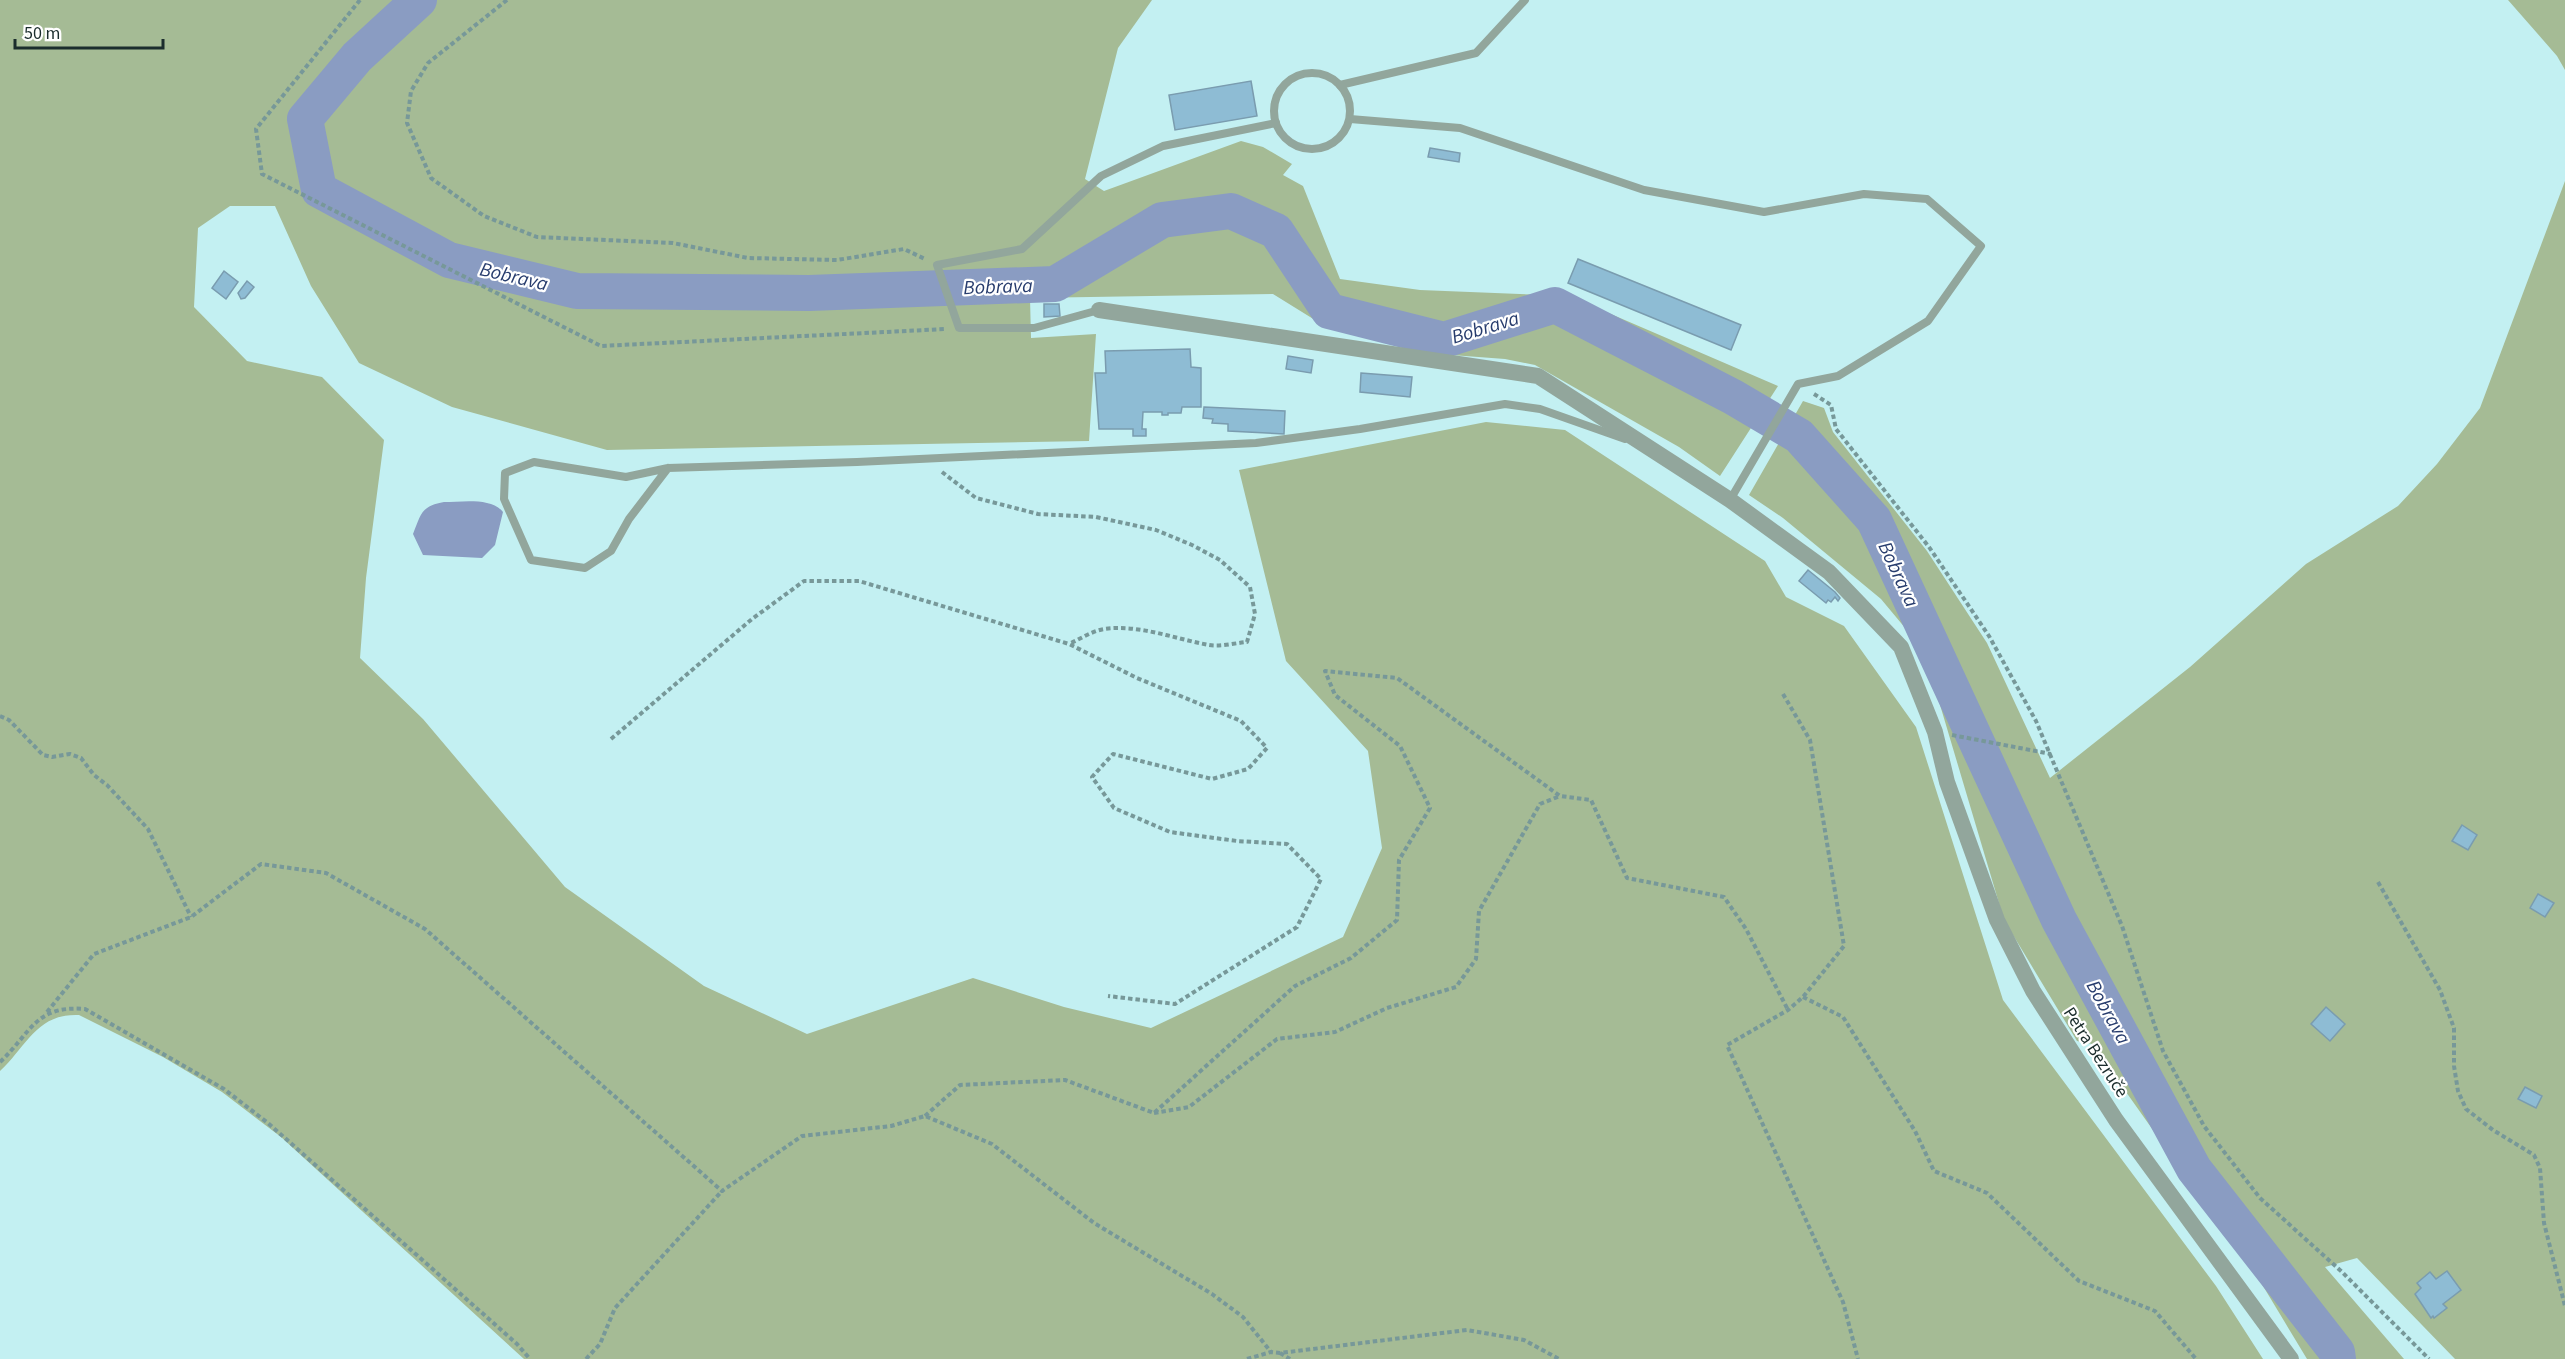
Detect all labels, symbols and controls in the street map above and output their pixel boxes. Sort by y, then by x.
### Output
scale bar [15,12,164,50]
text: 50 m [24,21,60,46]
water label: Bobrava [477,256,551,298]
water label: Bobrava [963,272,1033,302]
water label: Bobrava [1448,304,1523,351]
water label: Bobrava [1871,537,1926,612]
water label: Bobrava [2079,975,2137,1050]
street label: Petra Bezruče [2057,1002,2134,1102]

